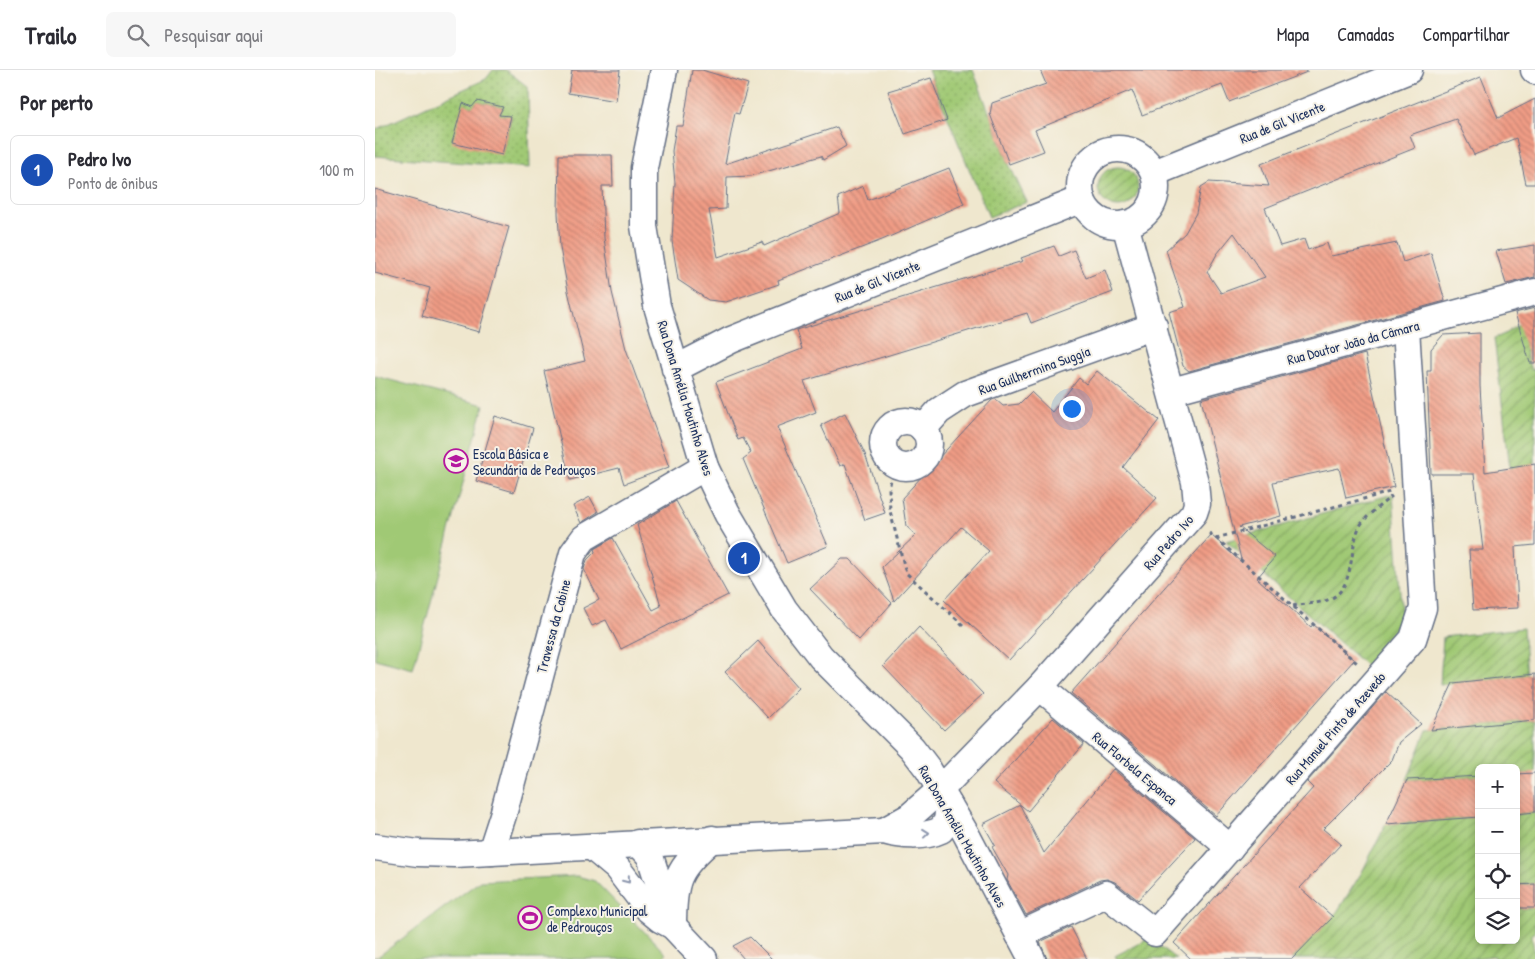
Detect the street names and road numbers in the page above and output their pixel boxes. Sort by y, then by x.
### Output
street label: Rua de Gil Vicente [1237,96,1328,148]
street label: Rua de Gil Vicente [832,255,923,307]
street label: Rua Doutor João da Câmara [1285,315,1422,369]
street label: Rua Dona Amélia Moutinho Alves [653,318,719,478]
street label: Rua Guilhermina Suggia [976,341,1093,400]
street label: Rua Pedro Ivo [1139,510,1197,574]
street label: Travessa da Cabine [531,577,575,675]
street label: Rua Manuel Pinto de Azevedo [1281,667,1390,788]
street label: Rua Florbela Espanca [1088,727,1182,810]
street label: Rua Dona Amélia Moutinho Alves [914,761,1012,911]

